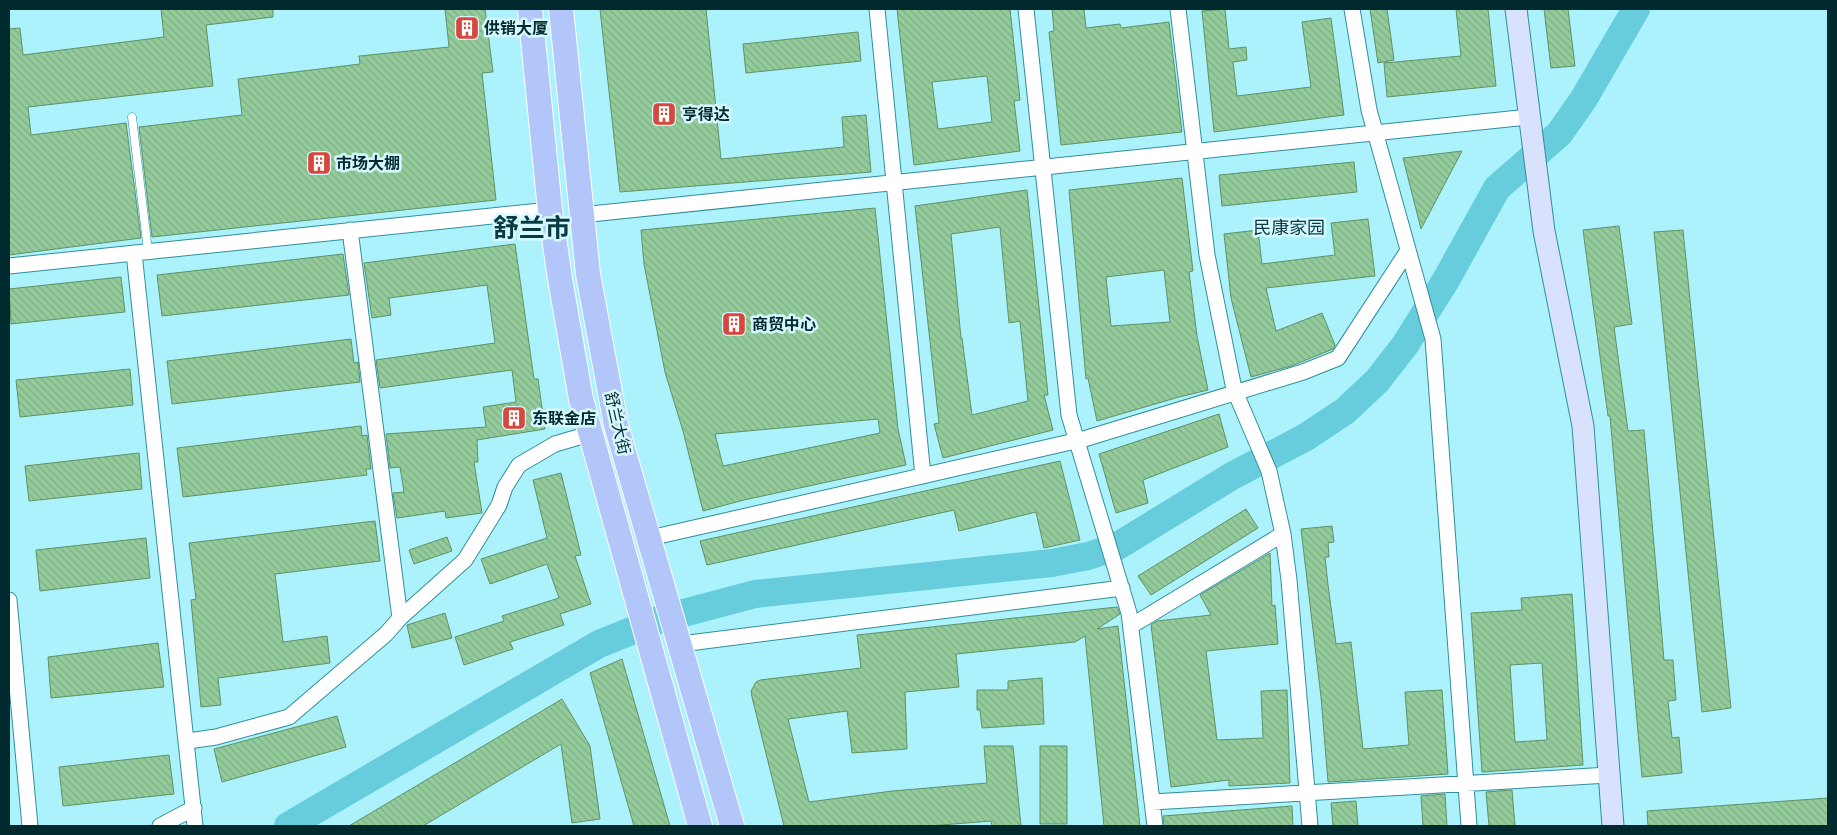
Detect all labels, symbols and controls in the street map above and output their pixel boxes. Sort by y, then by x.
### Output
building icon: 供销大厦 [454,15,480,41]
place label: 供销大厦 [484,19,548,40]
building icon: 亨得达 [651,101,677,127]
place label: 亨得达 [682,106,730,126]
building icon: 市场大棚 [306,150,332,176]
place label: 市场大棚 [336,155,400,175]
district label: 舒兰市 [493,214,571,247]
district label: 民康家园 [1253,218,1325,241]
building icon: 商贸中心 [721,311,747,337]
place label: 商贸中心 [752,316,816,336]
street label: 舒兰大街 [599,390,633,457]
building icon: 东联金店 [501,405,527,431]
place label: 东联金店 [532,410,596,430]

